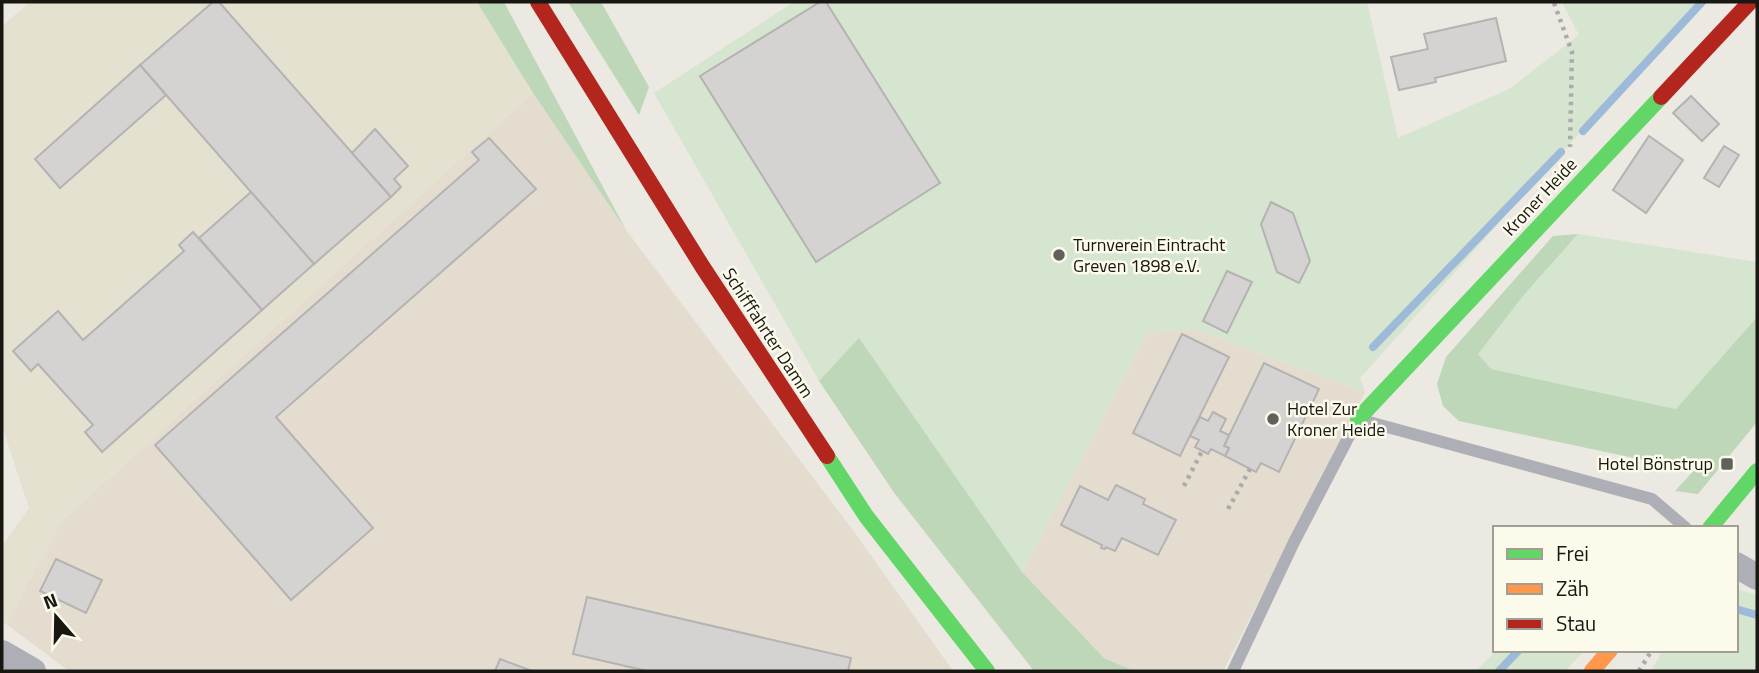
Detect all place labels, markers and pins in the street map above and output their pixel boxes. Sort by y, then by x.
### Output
place label: Turnverein Eintracht Greven 1898 e.V. [1073,231,1226,279]
marker: Turnverein Eintracht Greven 1898 e.V. [1051,247,1067,263]
place label: Hotel Zur Kroner Heide [1287,395,1385,443]
marker: Hotel Zur Kroner Heide [1265,411,1281,427]
place label: Hotel Bönstrup [1598,450,1713,477]
marker: Hotel Bönstrup [1719,456,1735,472]

